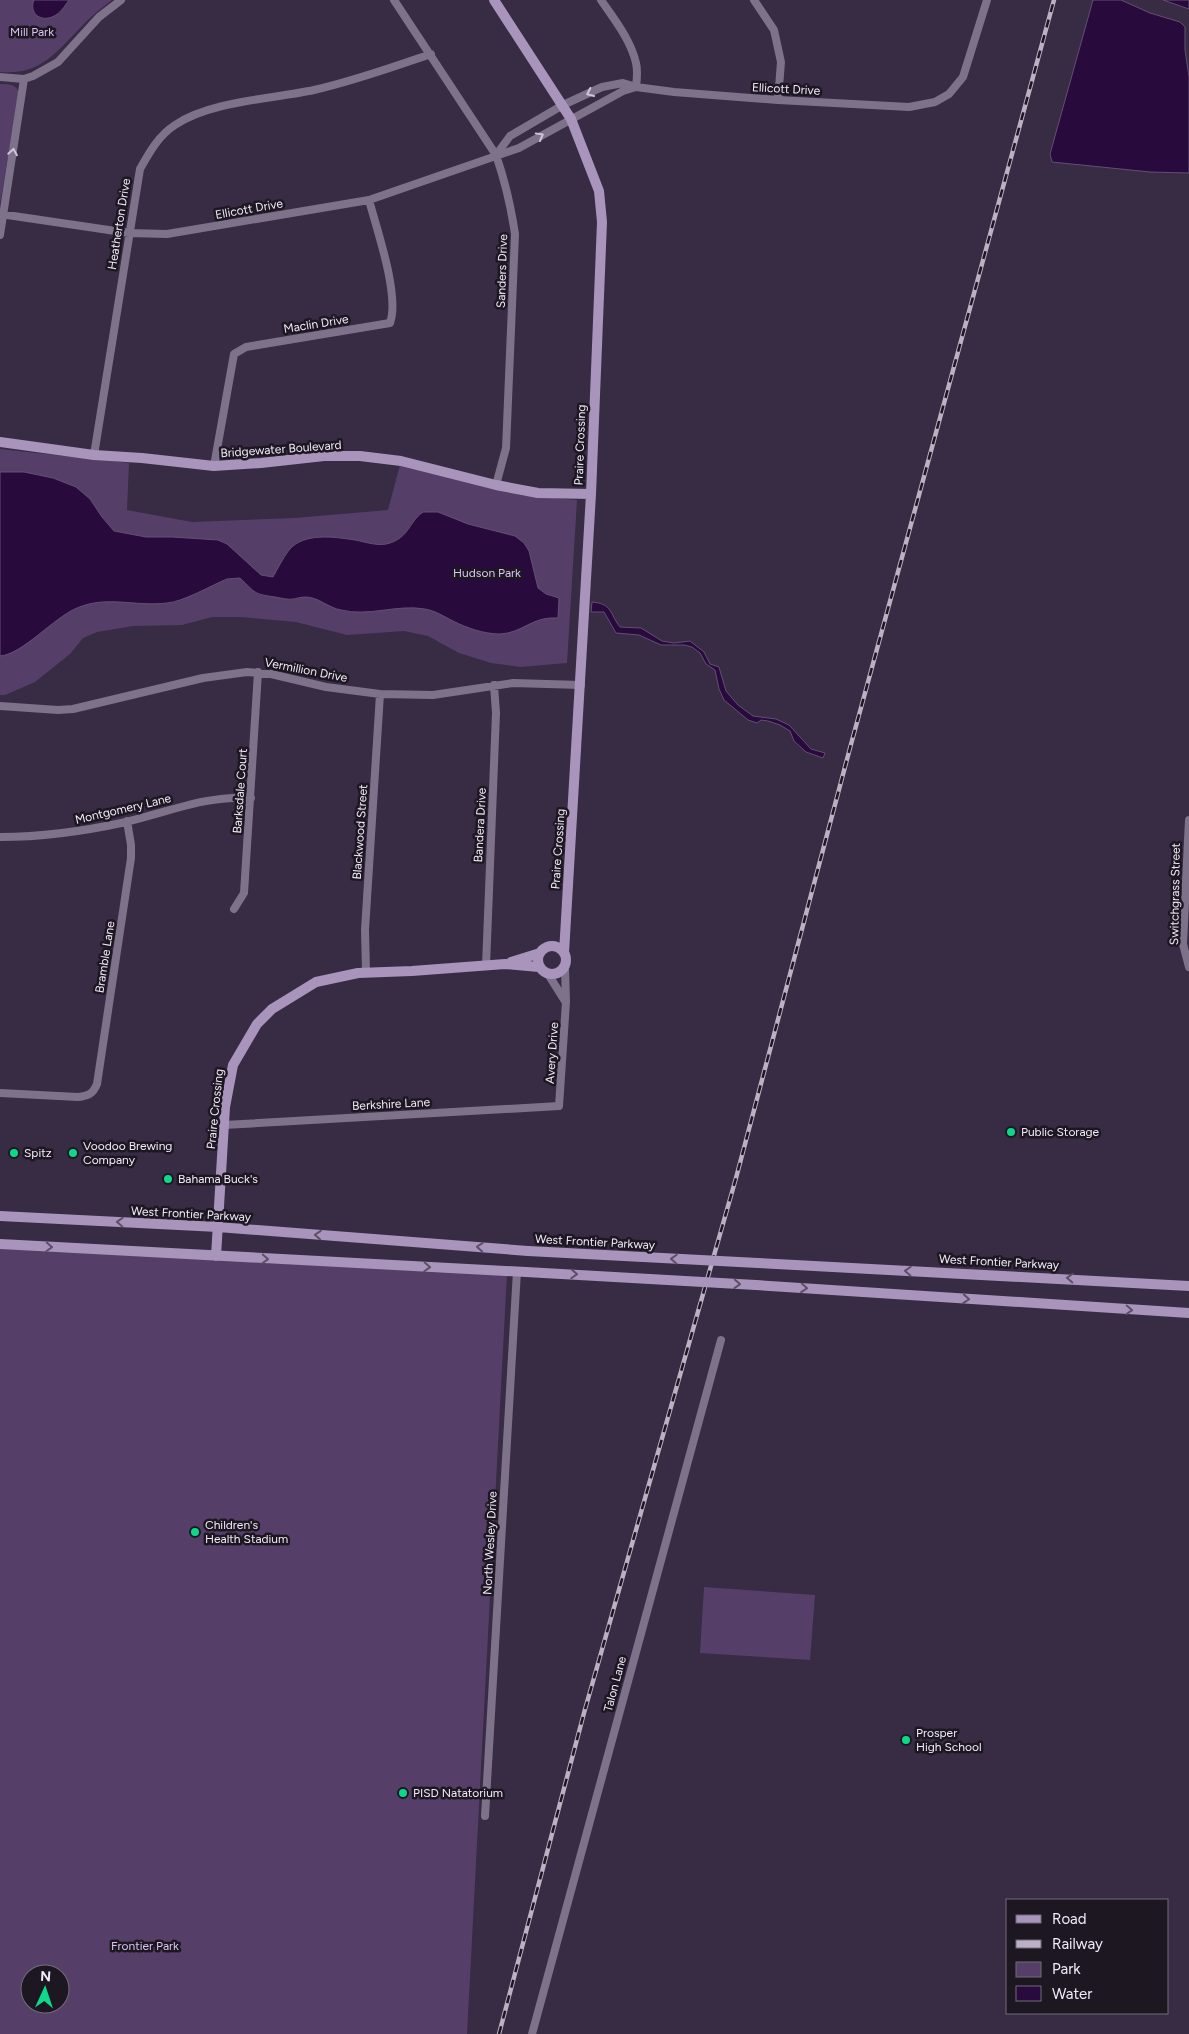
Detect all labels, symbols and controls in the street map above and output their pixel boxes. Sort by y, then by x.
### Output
park label: Mill Park [10,25,54,39]
street label: Ellicott Drive [751,80,821,98]
one-way arrow [586,86,595,97]
one-way arrow [535,132,544,142]
one-way arrow [7,147,17,156]
street label: Heatherton Drive [105,177,133,271]
street label: Ellicott Drive [214,196,284,222]
street label: Sanders Drive [494,233,510,308]
street label: Maclin Drive [283,312,350,336]
street label: Praire Crossing [572,404,588,486]
street label: Bridgewater Boulevard [220,438,342,460]
park label: Hudson Park [453,566,521,580]
street label: Vermillion Drive [263,655,349,685]
street label: Barksdale Court [230,748,250,834]
street label: Blackwood Street [350,784,370,880]
street label: Bandera Drive [471,787,489,863]
street label: Montgomery Lane [74,791,173,827]
street label: Praire Crossing [548,808,568,890]
street label: Switchgrass Street [1167,842,1183,945]
street label: Bramble Lane [92,920,118,994]
street label: Avery Drive [543,1021,561,1084]
street label: Praire Crossing [204,1068,226,1150]
street label: Berkshire Lane [352,1095,431,1113]
place label: Public Storage [1021,1125,1100,1139]
marker: Public Storage [1005,1126,1017,1138]
place label: Voodoo Brewing Company [83,1139,172,1167]
place label: Spitz [24,1146,52,1160]
marker: Spitz [8,1147,20,1159]
marker: Voodoo Brewing Company [67,1147,79,1159]
place label: Bahama Buck's [178,1172,258,1186]
marker: Bahama Buck's [162,1173,174,1185]
street label: West Frontier Parkway [131,1204,252,1224]
one-way arrow [116,1217,124,1228]
one-way arrow [313,1230,321,1241]
street label: West Frontier Parkway [535,1232,656,1252]
one-way arrow [45,1241,53,1252]
one-way arrow [475,1242,483,1253]
street label: West Frontier Parkway [939,1252,1060,1272]
one-way arrow [261,1253,269,1264]
one-way arrow [670,1253,678,1264]
one-way arrow [424,1261,432,1272]
one-way arrow [904,1265,912,1276]
one-way arrow [571,1269,579,1280]
one-way arrow [1066,1273,1074,1284]
one-way arrow [733,1278,741,1289]
one-way arrow [801,1282,809,1293]
one-way arrow [963,1293,971,1304]
one-way arrow [1125,1304,1133,1315]
street label: North Wesley Drive [480,1490,500,1595]
place label: Children's Health Stadium [205,1518,288,1546]
marker: Children's Health Stadium [189,1526,201,1538]
street label: Talon Lane [601,1654,629,1713]
place label: Prosper High School [916,1726,982,1754]
marker: Prosper High School [900,1734,912,1746]
place label: PISD Natatorium [413,1786,503,1800]
marker: PISD Natatorium [397,1787,409,1799]
legend [1006,1899,1169,2014]
text: Road [1052,1910,1087,1928]
text: Railway [1052,1935,1103,1953]
park label: Frontier Park [111,1939,179,1953]
text: Park [1052,1960,1081,1978]
north arrow [20,1964,70,2014]
text: N [40,1968,52,1985]
text: Water [1052,1985,1092,2003]

